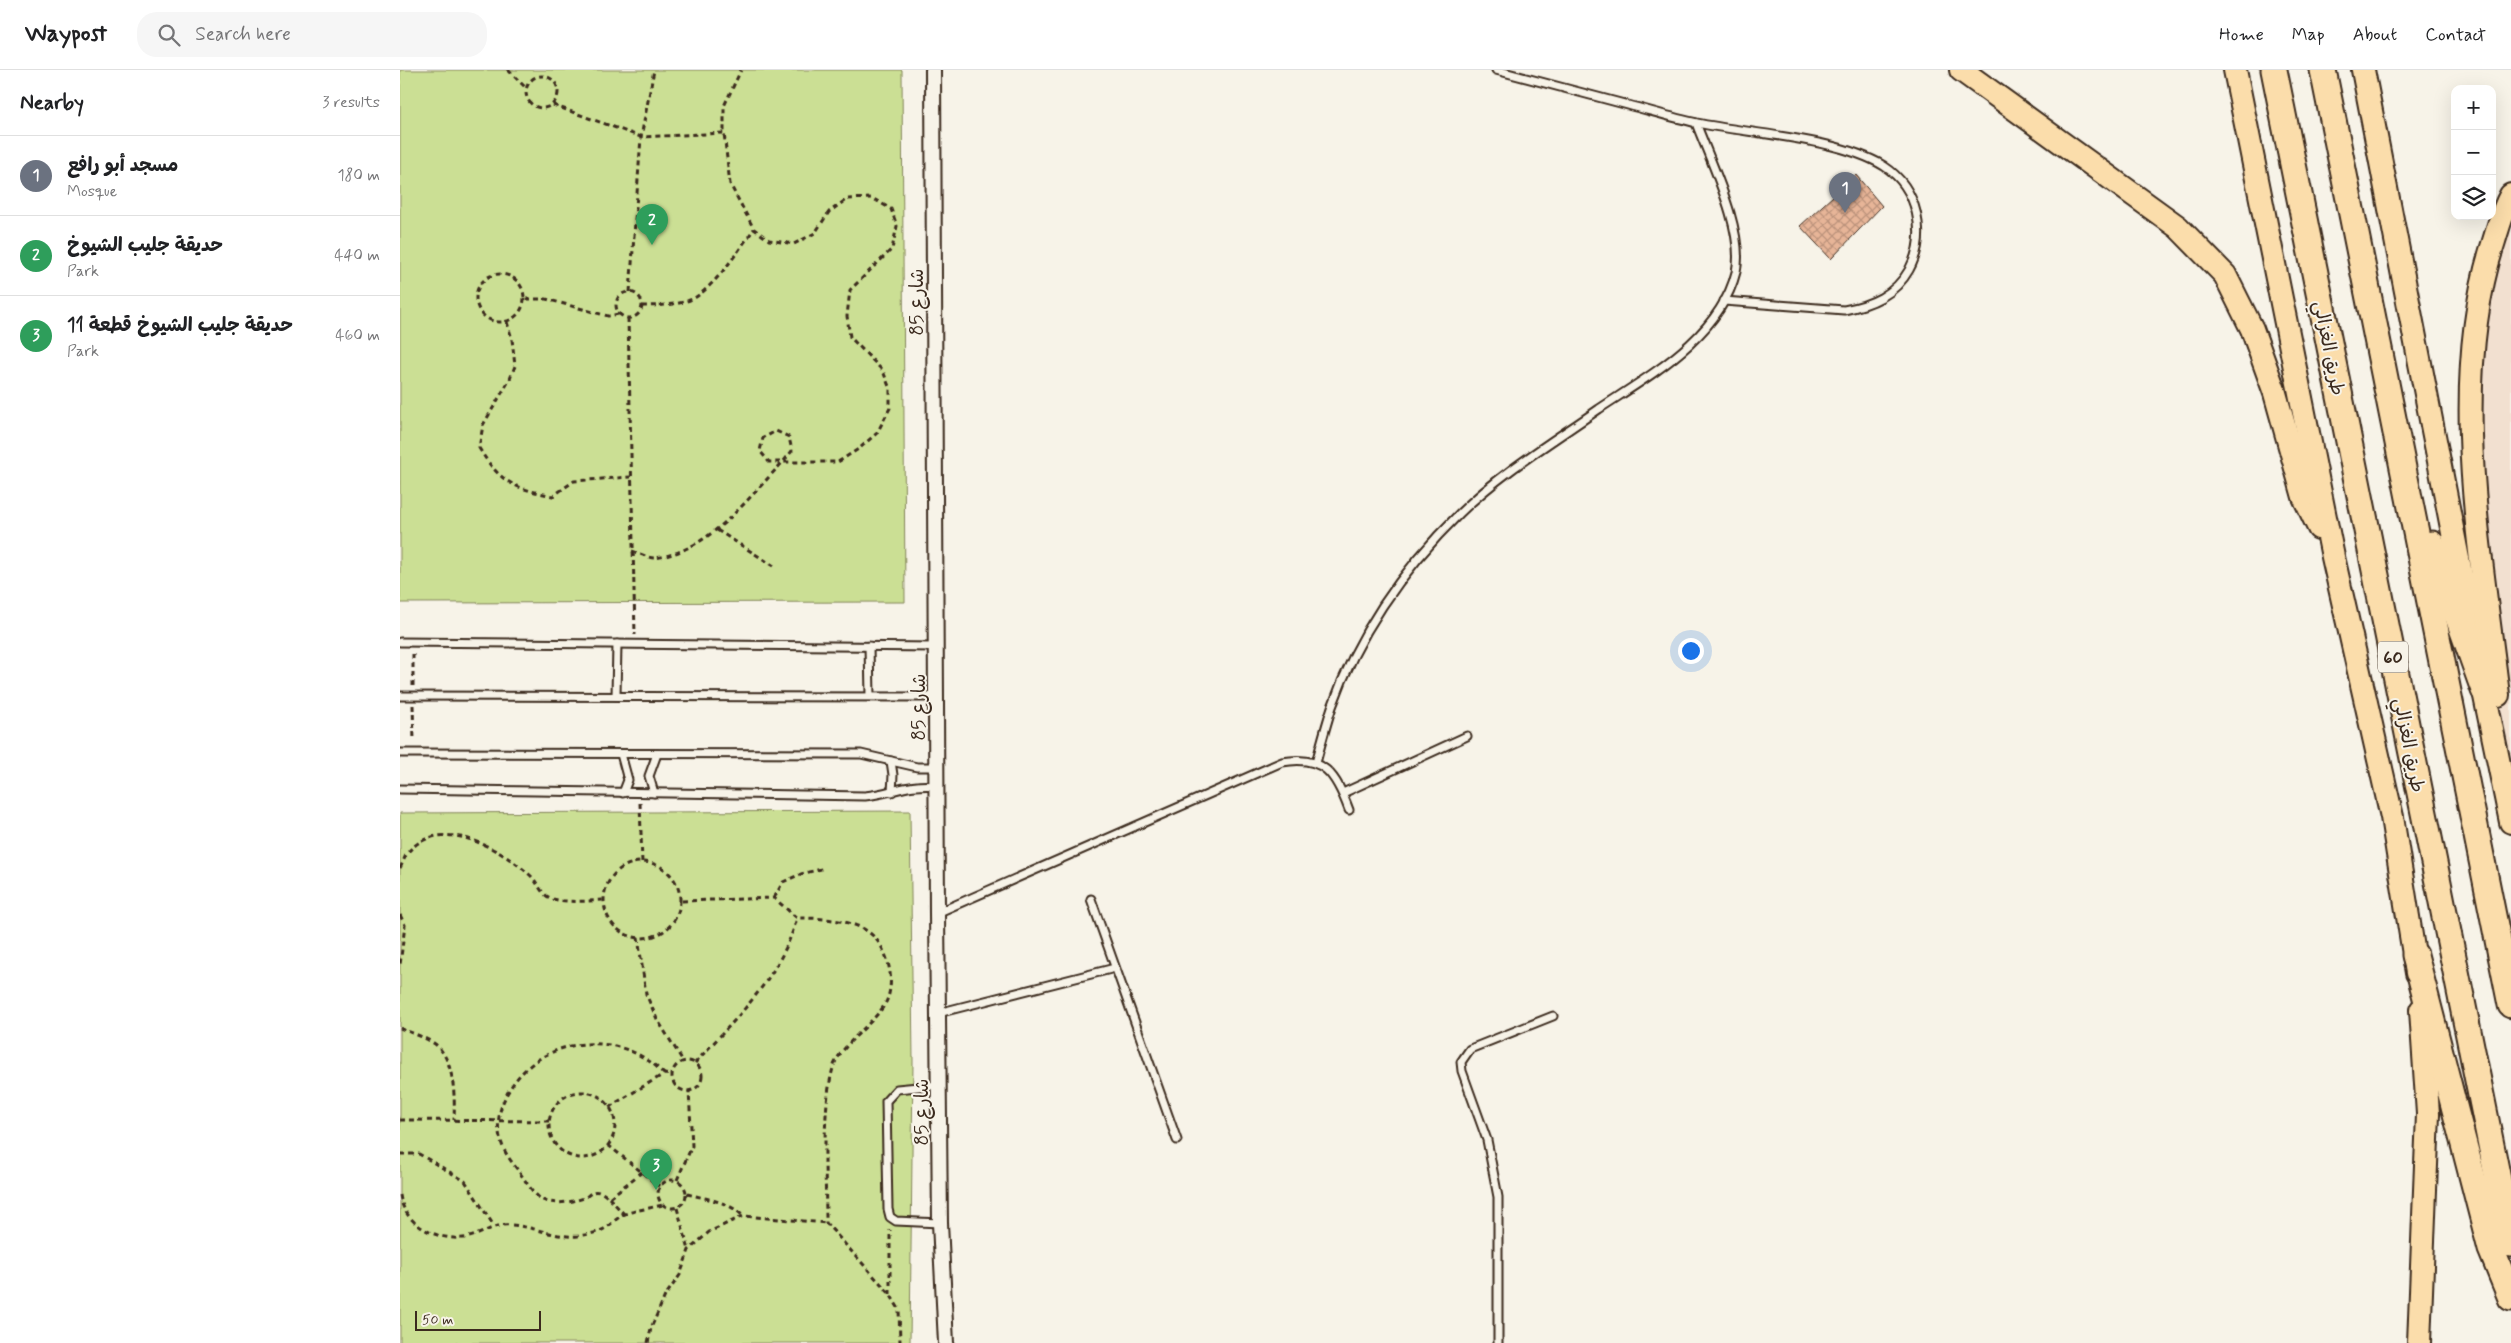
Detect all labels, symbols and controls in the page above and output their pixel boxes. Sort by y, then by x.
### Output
search box [137,12,487,57]
text: Waypost [25,19,107,50]
icon: search [155,21,183,49]
text: Search here [195,22,291,47]
text: Home [2219,23,2264,47]
text: Map [2292,23,2325,47]
text: About [2353,23,2397,47]
text: Contact [2425,23,2486,47]
map controls [2451,85,2496,220]
button: + [2451,85,2496,130]
text: Nearby [20,89,84,117]
text: 3 results [322,92,380,113]
button: − [2451,130,2496,175]
text: مسجد أبو رافع [67,153,178,178]
text: 1 [32,165,40,186]
text: 180 m [337,165,380,186]
pin: 1 [1829,172,1861,213]
button: layers [2451,175,2496,220]
text: Mosque [67,181,117,202]
pin: 2 [636,204,668,245]
text: حديقة جليب الشيوخ [67,233,223,258]
text: 2 [32,245,40,266]
text: 440 m [334,245,380,266]
text: Park [67,261,99,282]
street label: شارع 85 [905,268,930,336]
street label: طريق الغزالي [2304,299,2350,398]
text: حديقة جليب الشيوخ قطعة 11 [67,313,293,338]
text: 3 [32,325,40,346]
text: 460 m [335,325,380,346]
text: Park [67,341,99,362]
your location [1678,638,1704,664]
road number: 60 [2378,642,2408,672]
street label: شارع 85 [907,673,932,741]
street label: طريق الغزالي [2384,696,2430,795]
street label: شارع 85 [910,1078,935,1146]
pin: 3 [640,1149,672,1190]
scale bar [415,1308,541,1331]
text: 50 m [422,1311,453,1329]

